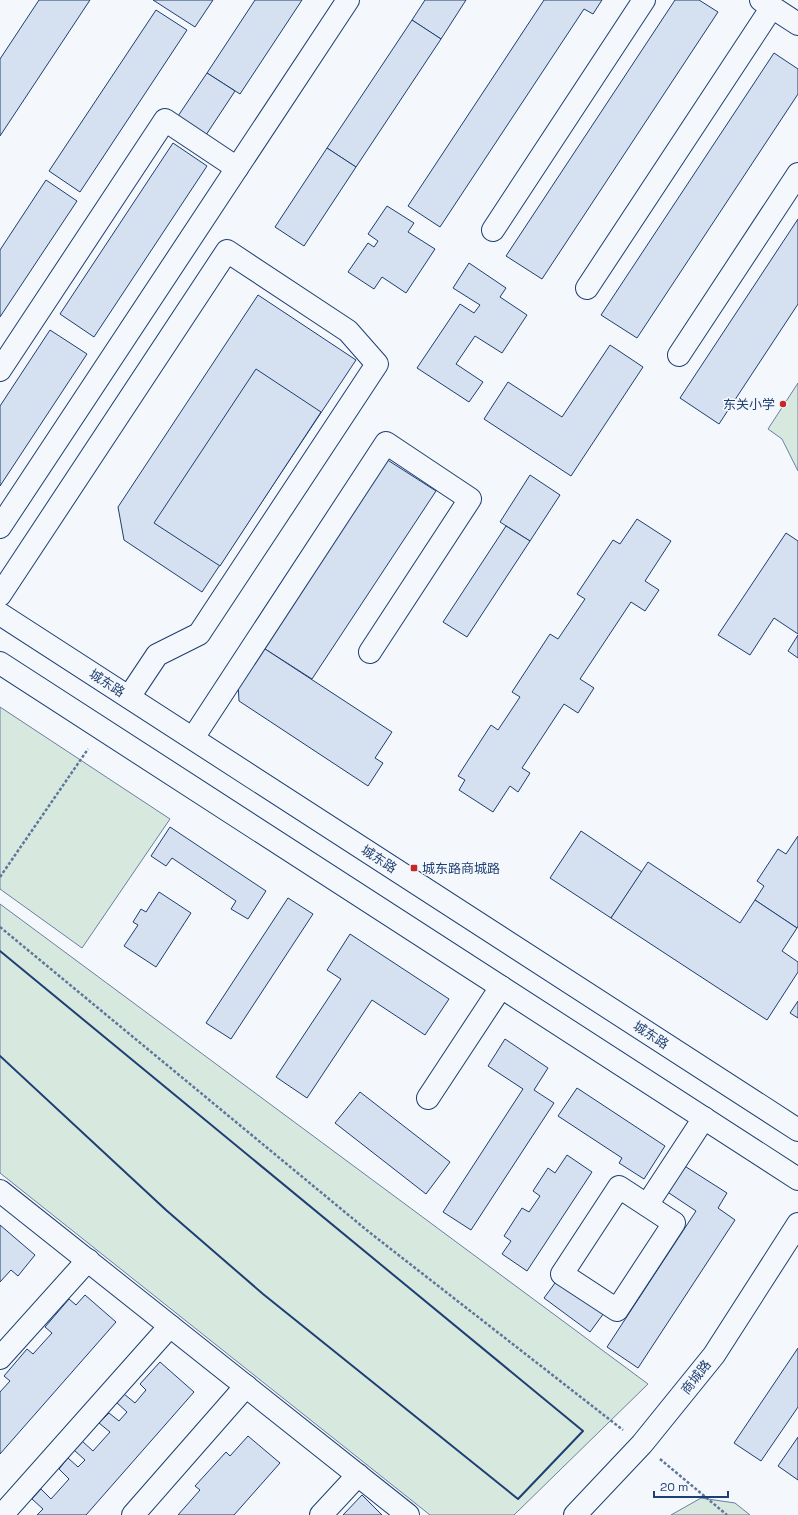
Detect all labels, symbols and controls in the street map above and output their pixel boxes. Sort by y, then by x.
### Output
place label: 东关小学 [723,396,775,413]
marker: 东关小学 [778,399,788,409]
street label: 城东路 [86,665,128,701]
street label: 城东路 [358,841,400,877]
place label: 城东路商城路 [422,860,500,877]
marker: 城东路商城路 [409,863,419,873]
street label: 城东路 [630,1017,672,1053]
street label: 商城路 [677,1356,715,1398]
scale bar [654,1473,728,1499]
text: 20 m [660,1479,688,1495]

